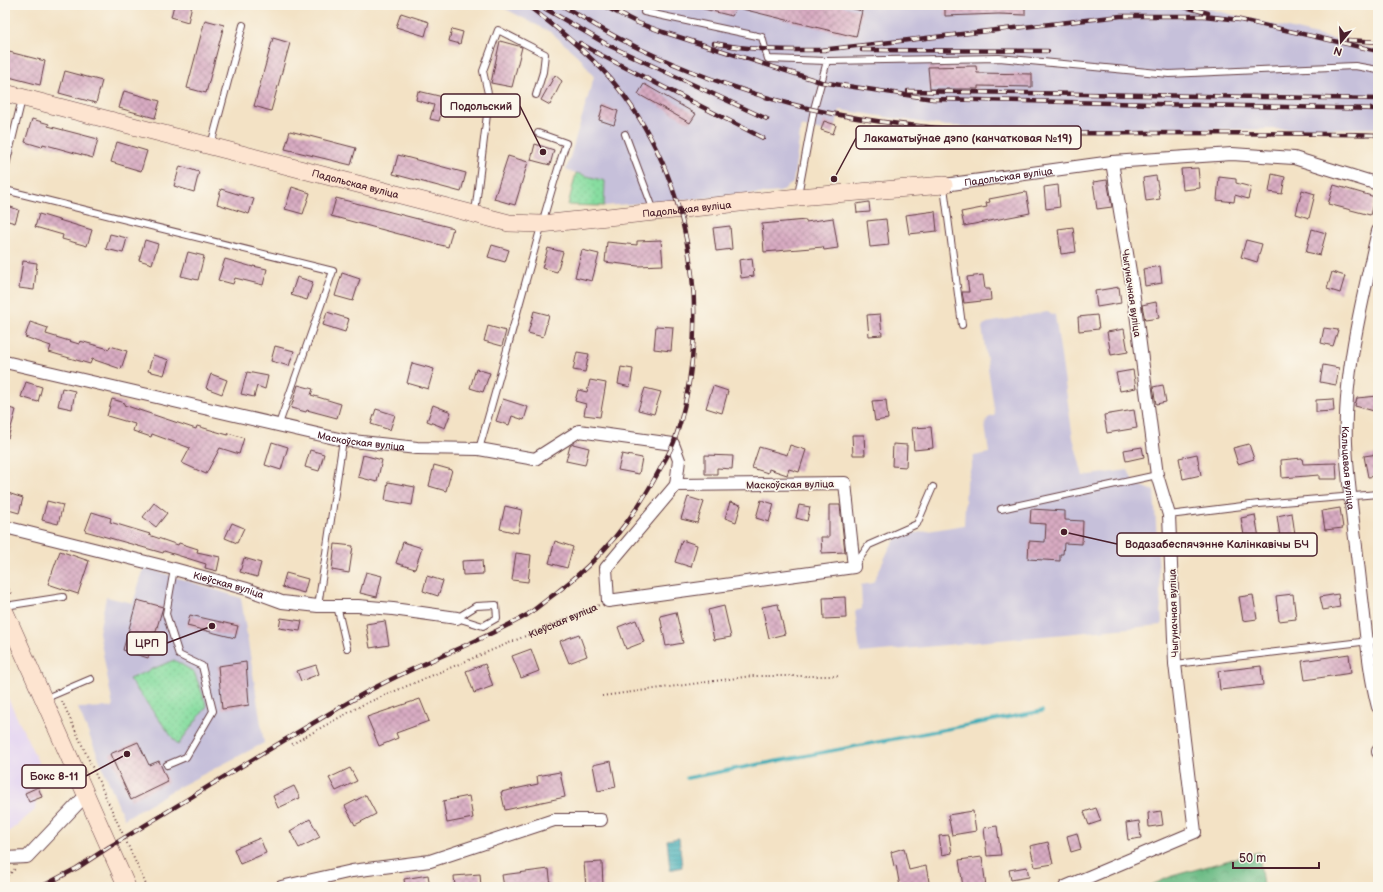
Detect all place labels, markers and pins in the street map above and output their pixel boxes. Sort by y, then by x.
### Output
callout: Подольский [441,94,520,117]
callout: Лакаматыўнае дэпо (канчатковая №19) [856,126,1081,149]
callout: Водазабеспячэнне Калінкавічы БЧ [1117,533,1317,556]
callout: ЦРП [127,632,167,655]
callout: Бокс 8-11 [22,765,86,788]

